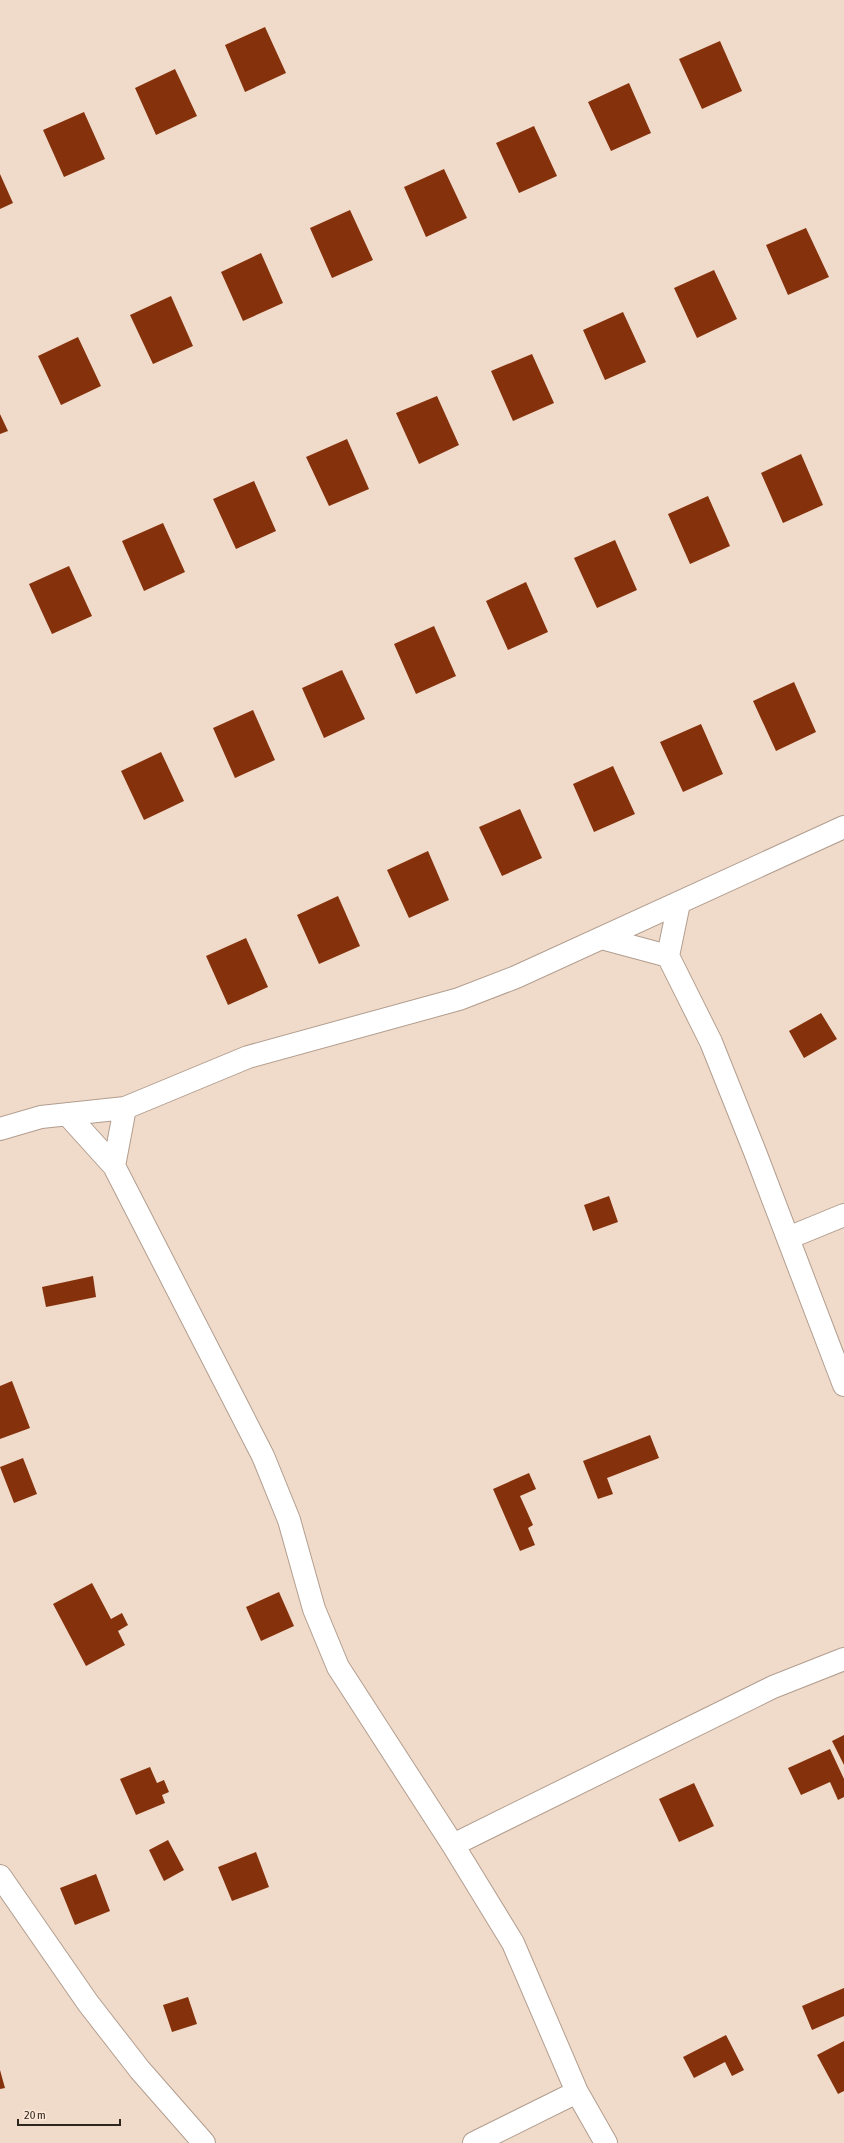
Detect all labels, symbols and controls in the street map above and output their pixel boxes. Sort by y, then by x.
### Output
scale bar [18,2101,120,2127]
text: 20 m [24,2108,46,2122]

